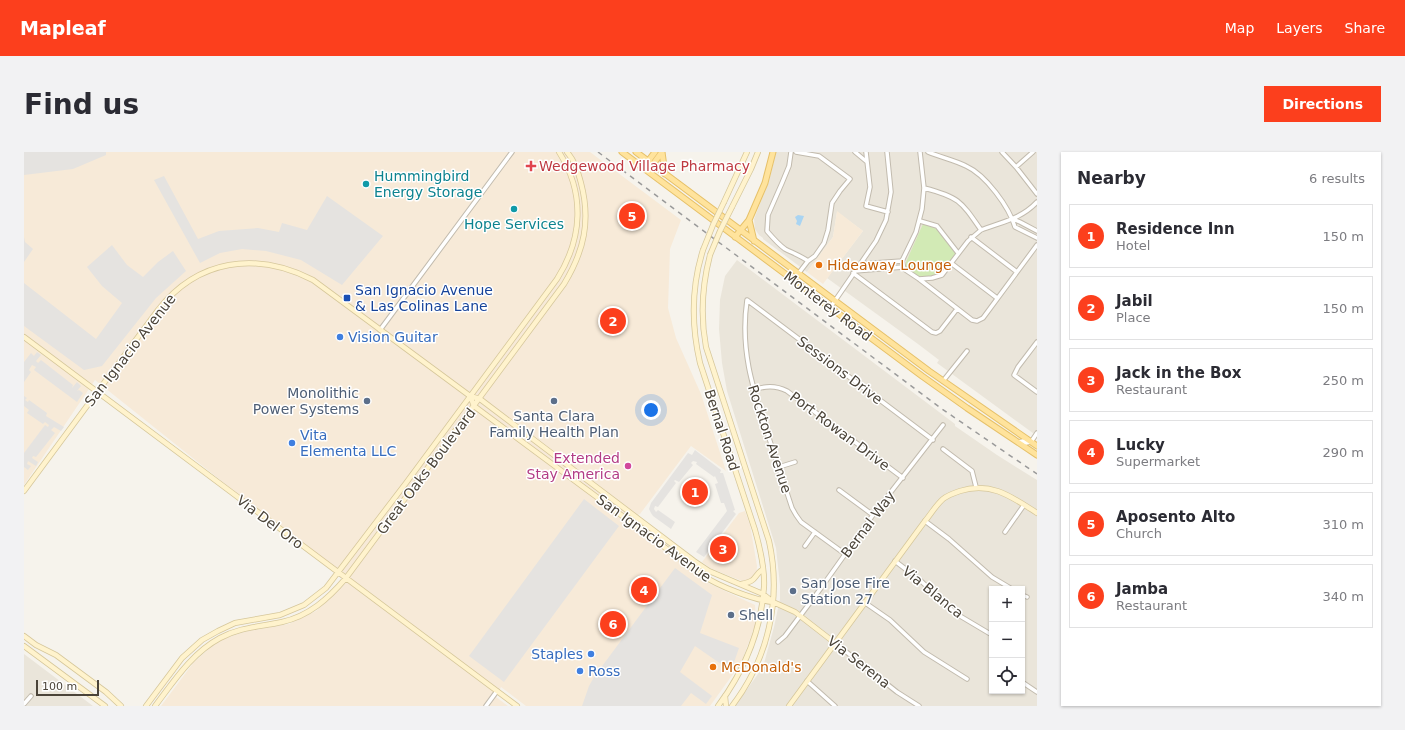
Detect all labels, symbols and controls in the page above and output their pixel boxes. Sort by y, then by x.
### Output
text: Mapleaf [20,17,106,39]
text: Map [1225,20,1254,36]
text: Layers [1276,20,1323,36]
text: Share [1345,20,1385,36]
button: Directions [1264,86,1381,122]
text: Find us [24,88,139,121]
place label: Wedgewood Village Pharmacy [539,158,750,174]
marker: Wedgewood Village Pharmacy [526,161,536,171]
place label: Hummingbird Energy Storage [374,168,482,200]
text: Nearby [1077,168,1146,188]
text: 6 results [1309,171,1365,186]
marker: Hummingbird Energy Storage [361,179,371,189]
pin: 5 [619,201,645,231]
marker: Hope Services [509,204,519,214]
place label: Hope Services [464,216,564,232]
text: Residence Inn [1116,220,1235,238]
text: 1 [1086,229,1096,244]
text: 150 m [1322,229,1364,244]
text: Hotel [1116,238,1150,253]
place label: Hideaway Lounge [827,257,952,273]
marker: Hideaway Lounge [814,260,824,270]
street label: Monterey Road [781,268,875,344]
place label: San Ignacio Avenue & Las Colinas Lane [355,282,493,314]
street label: San Ignacio Avenue [81,291,179,409]
text: Jabil [1116,292,1153,310]
marker: San Ignacio Avenue & Las Colinas Lane [342,293,352,303]
text: 2 [1086,301,1096,316]
text: 150 m [1322,301,1364,316]
pin: 2 [600,306,626,336]
text: Place [1116,310,1151,325]
place label: Vision Guitar [348,329,438,345]
marker: Vision Guitar [335,332,345,342]
street label: Sessions Drive [794,333,886,407]
text: Jack in the Box [1116,364,1242,382]
text: 3 [1086,373,1096,388]
text: 250 m [1322,373,1364,388]
text: Restaurant [1116,382,1187,397]
street label: Rockton Avenue [745,383,795,495]
place label: Monolithic Power Systems [253,385,359,417]
street label: Bernal Road [701,387,743,473]
street label: Port Rowan Drive [787,388,893,474]
marker: Monolithic Power Systems [362,396,372,406]
marker: Santa Clara Family Health Plan [549,396,559,406]
your location [641,400,661,420]
street label: Great Oaks Boulevard [373,405,479,537]
place label: Santa Clara Family Health Plan [489,408,619,440]
place label: Vita Elementa LLC [300,427,397,459]
text: Lucky [1116,436,1165,454]
marker: Vita Elementa LLC [287,438,297,448]
text: 4 [1086,445,1096,460]
text: 290 m [1322,445,1364,460]
place label: Extended Stay America [527,450,620,482]
text: Supermarket [1116,454,1200,469]
marker: Extended Stay America [623,461,633,471]
pin: 1 [682,477,708,507]
street label: Bernal Way [838,488,898,560]
street label: San Ignacio Avenue [594,491,714,585]
street label: Via Del Oro [234,492,306,552]
text: Aposento Alto [1116,508,1235,526]
text: 5 [1086,517,1096,532]
text: 310 m [1322,517,1364,532]
text: Church [1116,526,1162,541]
pin: 3 [710,534,736,564]
street label: Via Blanca [899,563,967,621]
pin: 4 [631,575,657,605]
place label: San Jose Fire Station 27 [801,575,890,607]
text: Jamba [1116,580,1168,598]
marker: San Jose Fire Station 27 [788,586,798,596]
map controls [989,586,1025,694]
button: + [989,586,1025,622]
text: 6 [1086,589,1096,604]
text: 340 m [1322,589,1364,604]
text: Restaurant [1116,598,1187,613]
place label: Shell [739,607,773,623]
pin: 6 [600,609,626,639]
marker: Shell [726,610,736,620]
button: − [989,622,1025,658]
street label: Via Serena [824,633,894,691]
place label: Staples [531,646,583,662]
marker: Staples [586,649,596,659]
button: locate [989,658,1025,694]
place label: McDonald's [721,659,802,675]
marker: McDonald's [708,662,718,672]
place label: Ross [588,663,620,679]
marker: Ross [575,666,585,676]
scale bar [36,678,99,697]
text: 100 m [42,680,77,693]

